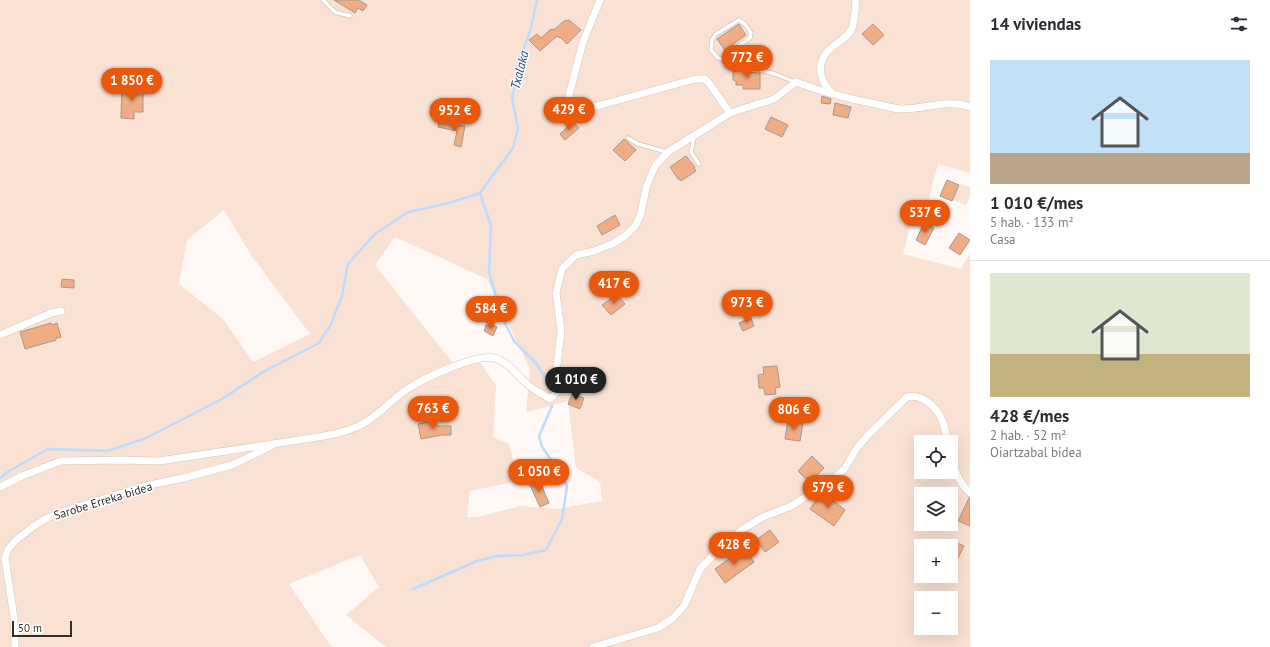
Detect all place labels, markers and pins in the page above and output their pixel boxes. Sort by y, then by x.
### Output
pin: 772 € [719,45,775,79]
pin: 1 850 € [95,68,169,102]
pin: 429 € [541,97,597,131]
pin: 952 € [427,98,483,132]
pin: 537 € [897,200,953,234]
pin: 417 € [586,271,642,305]
pin: 973 € [719,290,775,324]
pin: 584 € [463,296,519,330]
pin: 1 010 € [539,367,613,401]
pin: 763 € [405,396,461,430]
pin: 806 € [766,397,822,431]
pin: 1 050 € [502,459,576,493]
pin: 579 € [800,475,856,509]
pin: 428 € [706,532,762,566]

